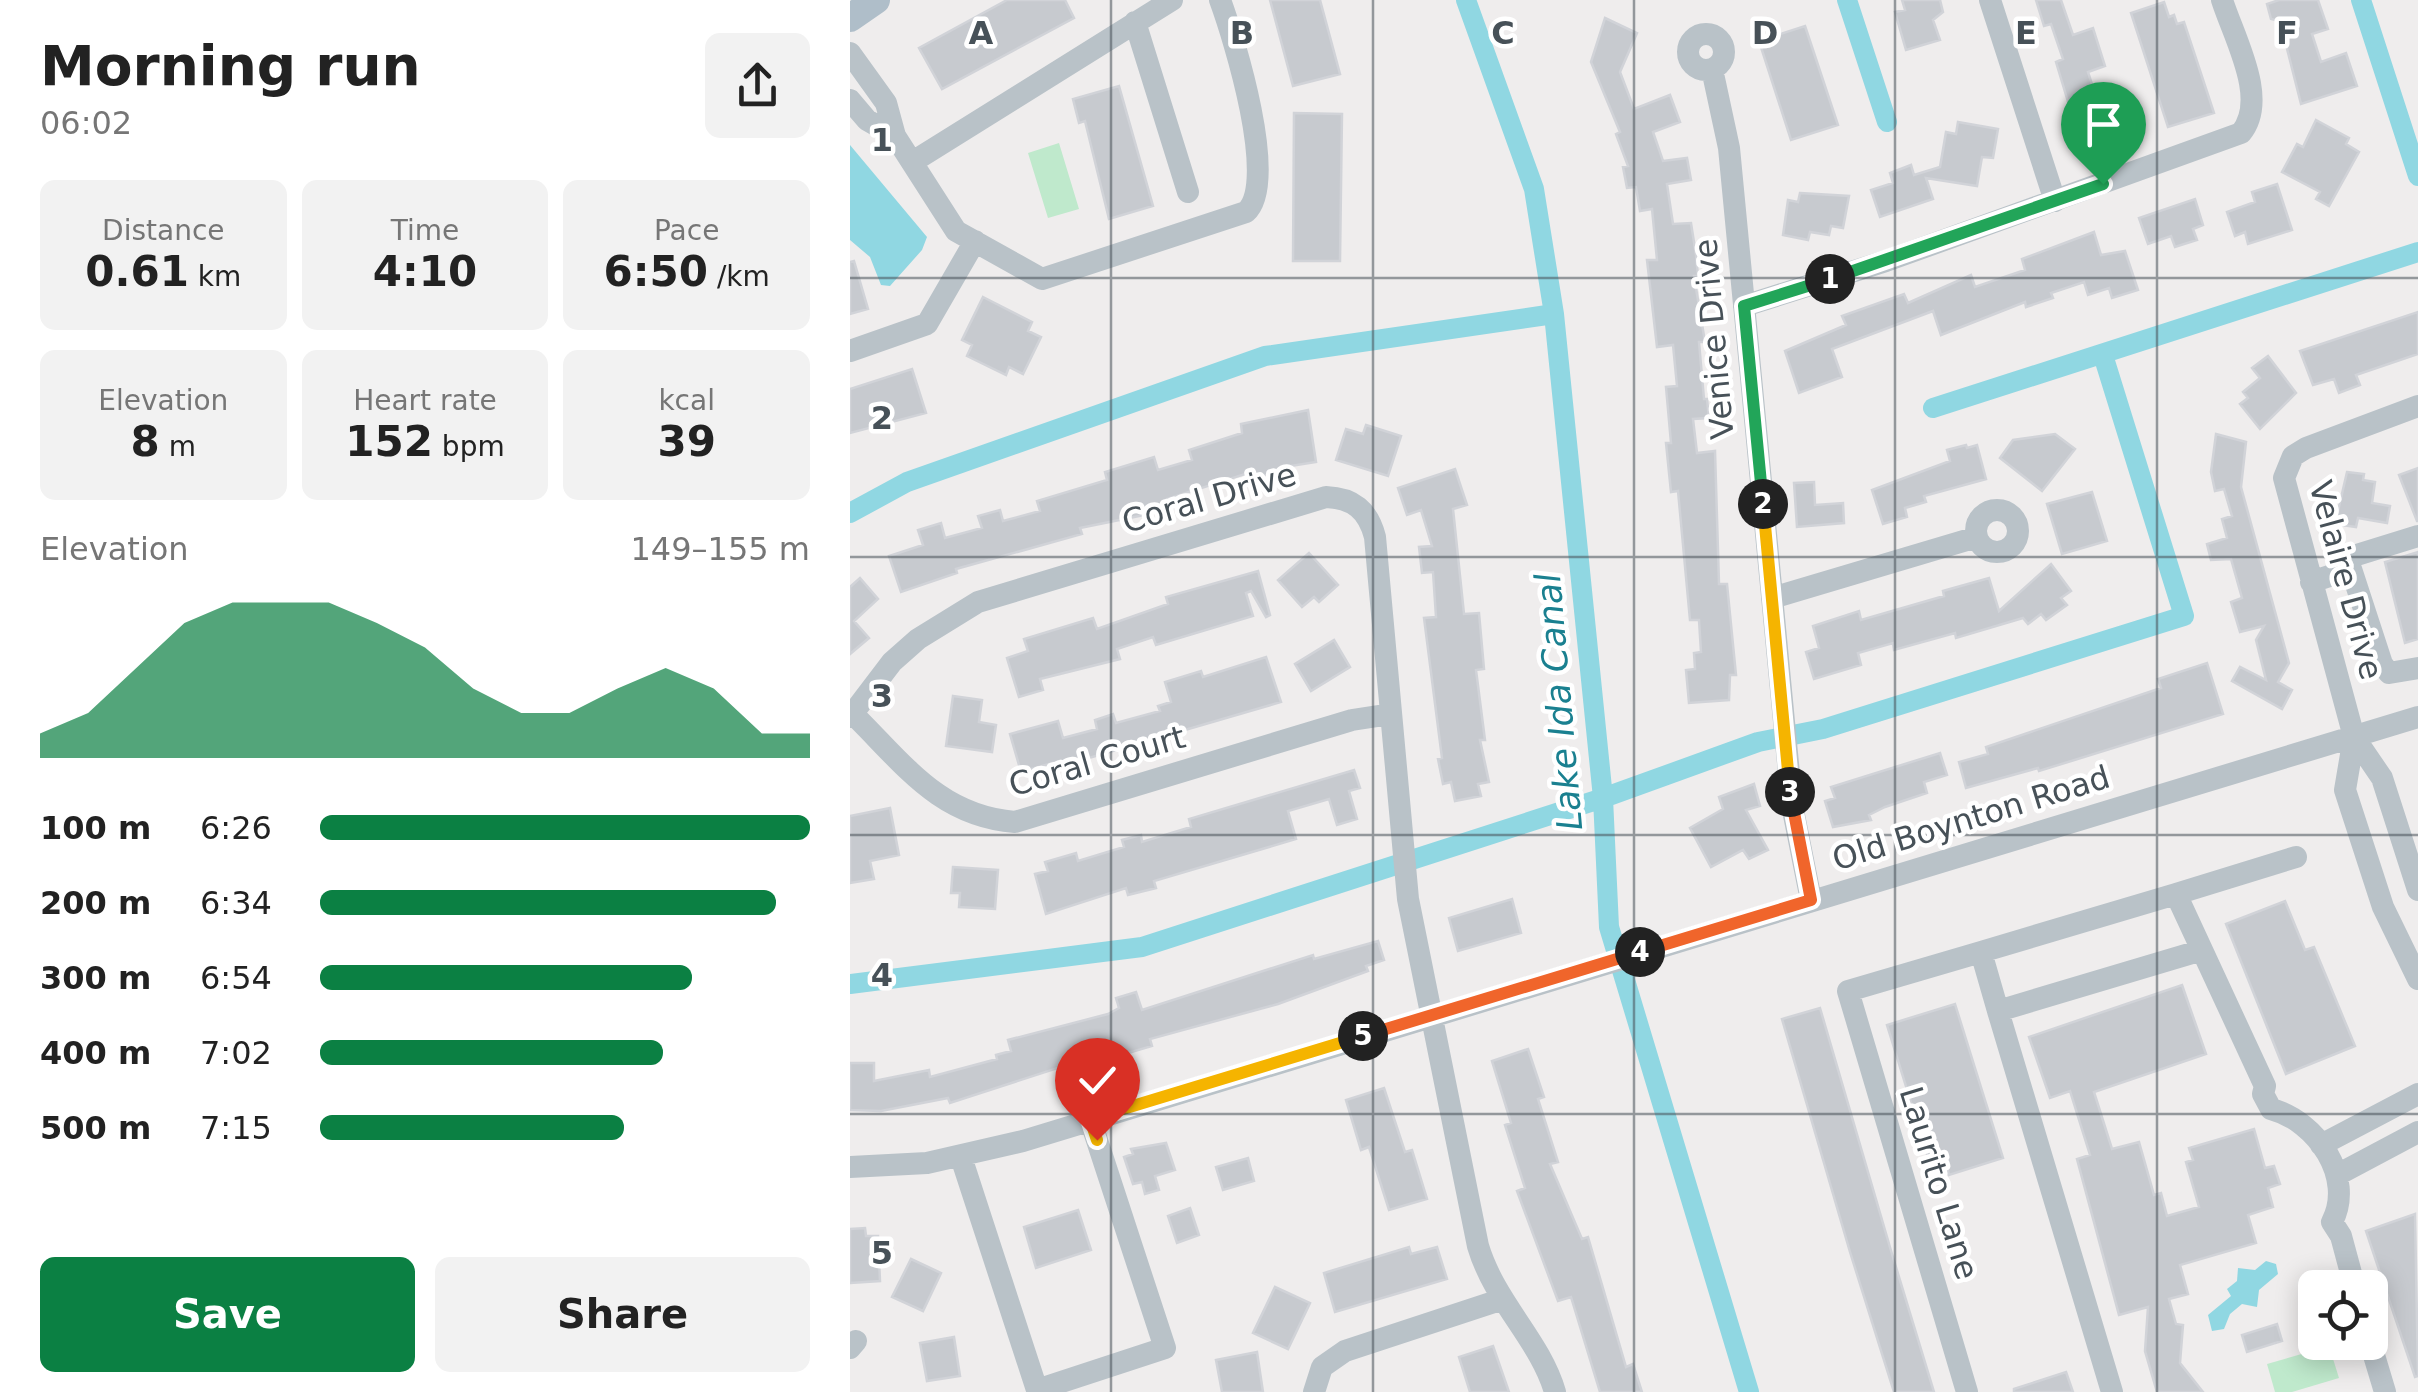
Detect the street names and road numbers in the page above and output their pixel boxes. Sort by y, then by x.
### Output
street label: Venice Drive [1686,237,1742,441]
street label: Coral Drive [1118,455,1300,541]
street label: Velaire Drive [2301,477,2391,683]
street label: Coral Court [1004,718,1190,804]
street label: Old Boynton Road [1828,758,2114,878]
street label: Laurito Lane [1892,1082,1986,1284]

